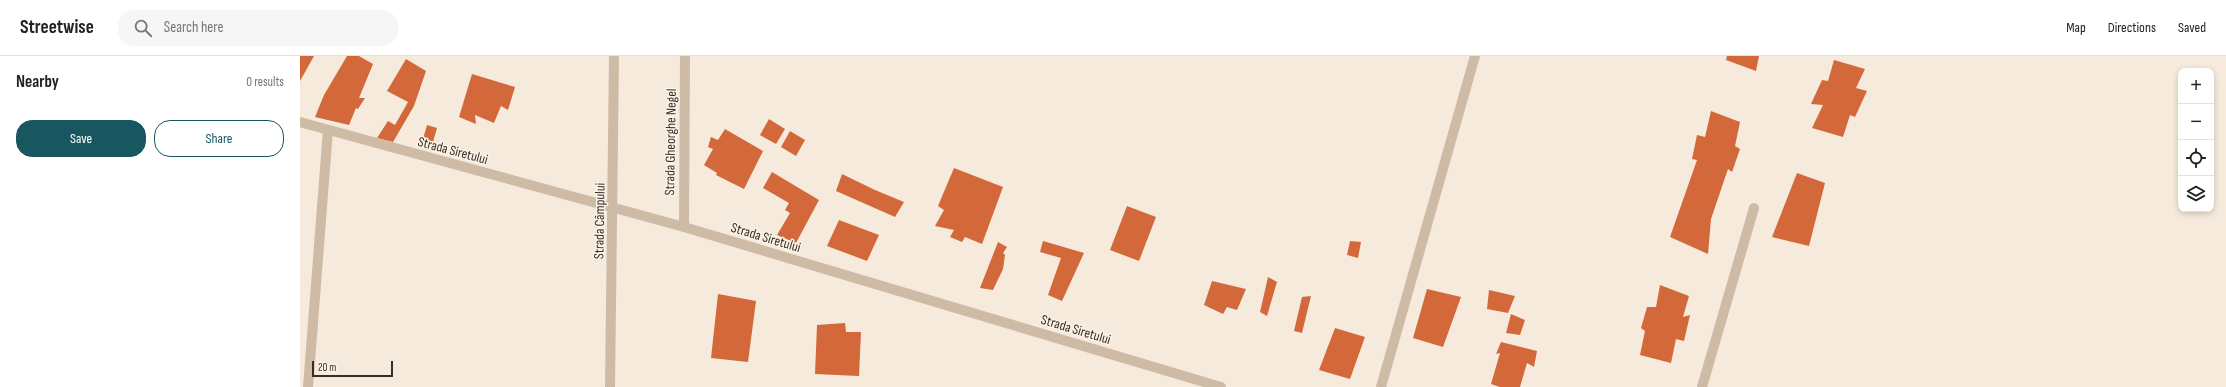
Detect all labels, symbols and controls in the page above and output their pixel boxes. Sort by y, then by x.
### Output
search box [118,10,398,46]
text: Streetwise [20,16,94,39]
icon: search [132,17,154,39]
text: Search here [164,18,223,37]
text: Map [2066,19,2086,36]
text: Directions [2108,19,2156,36]
text: Saved [2178,19,2206,36]
map controls [2178,68,2214,212]
button: + [2178,68,2214,104]
text: Nearby [16,72,59,92]
text: 0 results [246,74,284,90]
street label: Strada Gheorghe Negel [661,88,680,196]
button: − [2178,104,2214,140]
button: Save [16,120,146,157]
button: Share [154,120,284,157]
street label: Strada Siretului [416,133,490,168]
button: locate [2178,140,2214,176]
button: layers [2178,176,2214,212]
street label: Strada Câmpului [590,183,609,259]
street label: Strada Siretului [729,219,803,256]
street label: Strada Siretului [1039,311,1113,348]
scale bar [312,359,393,378]
text: 20 m [318,361,336,374]

